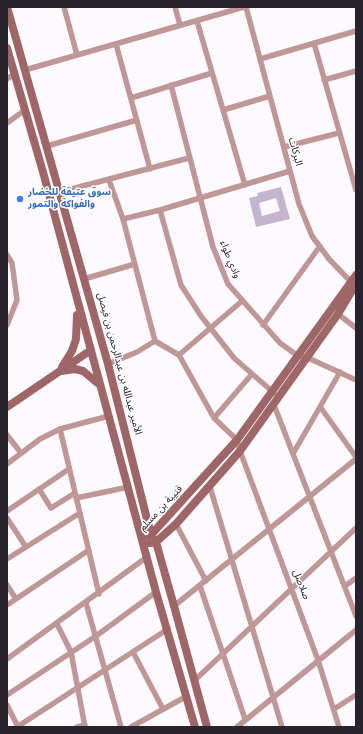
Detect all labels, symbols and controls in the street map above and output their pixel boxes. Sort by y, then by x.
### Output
street label: البركات [284,136,304,168]
place label: سوق عتيقة للخضار والفواكة والتمور [28,187,111,210]
marker: سوق عتيقة للخضار والفواكة والتمور [15,194,25,204]
street label: وادي طواء [216,239,242,281]
street label: الأمير عبدالله بن عبدالرحمن بن فيصل [93,291,143,437]
street label: قتيبة بن مسلم [138,484,186,534]
street label: صلاصل [289,568,311,602]

